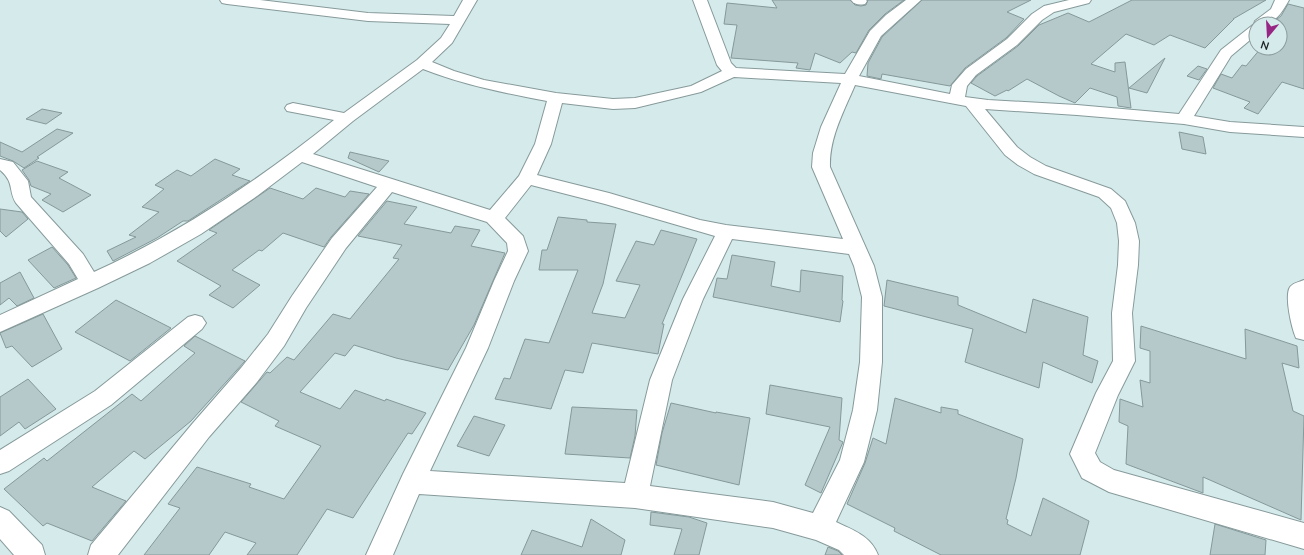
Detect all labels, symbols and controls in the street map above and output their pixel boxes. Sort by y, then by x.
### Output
north arrow [1248,16,1288,56]
text: N [1259,37,1271,53]

